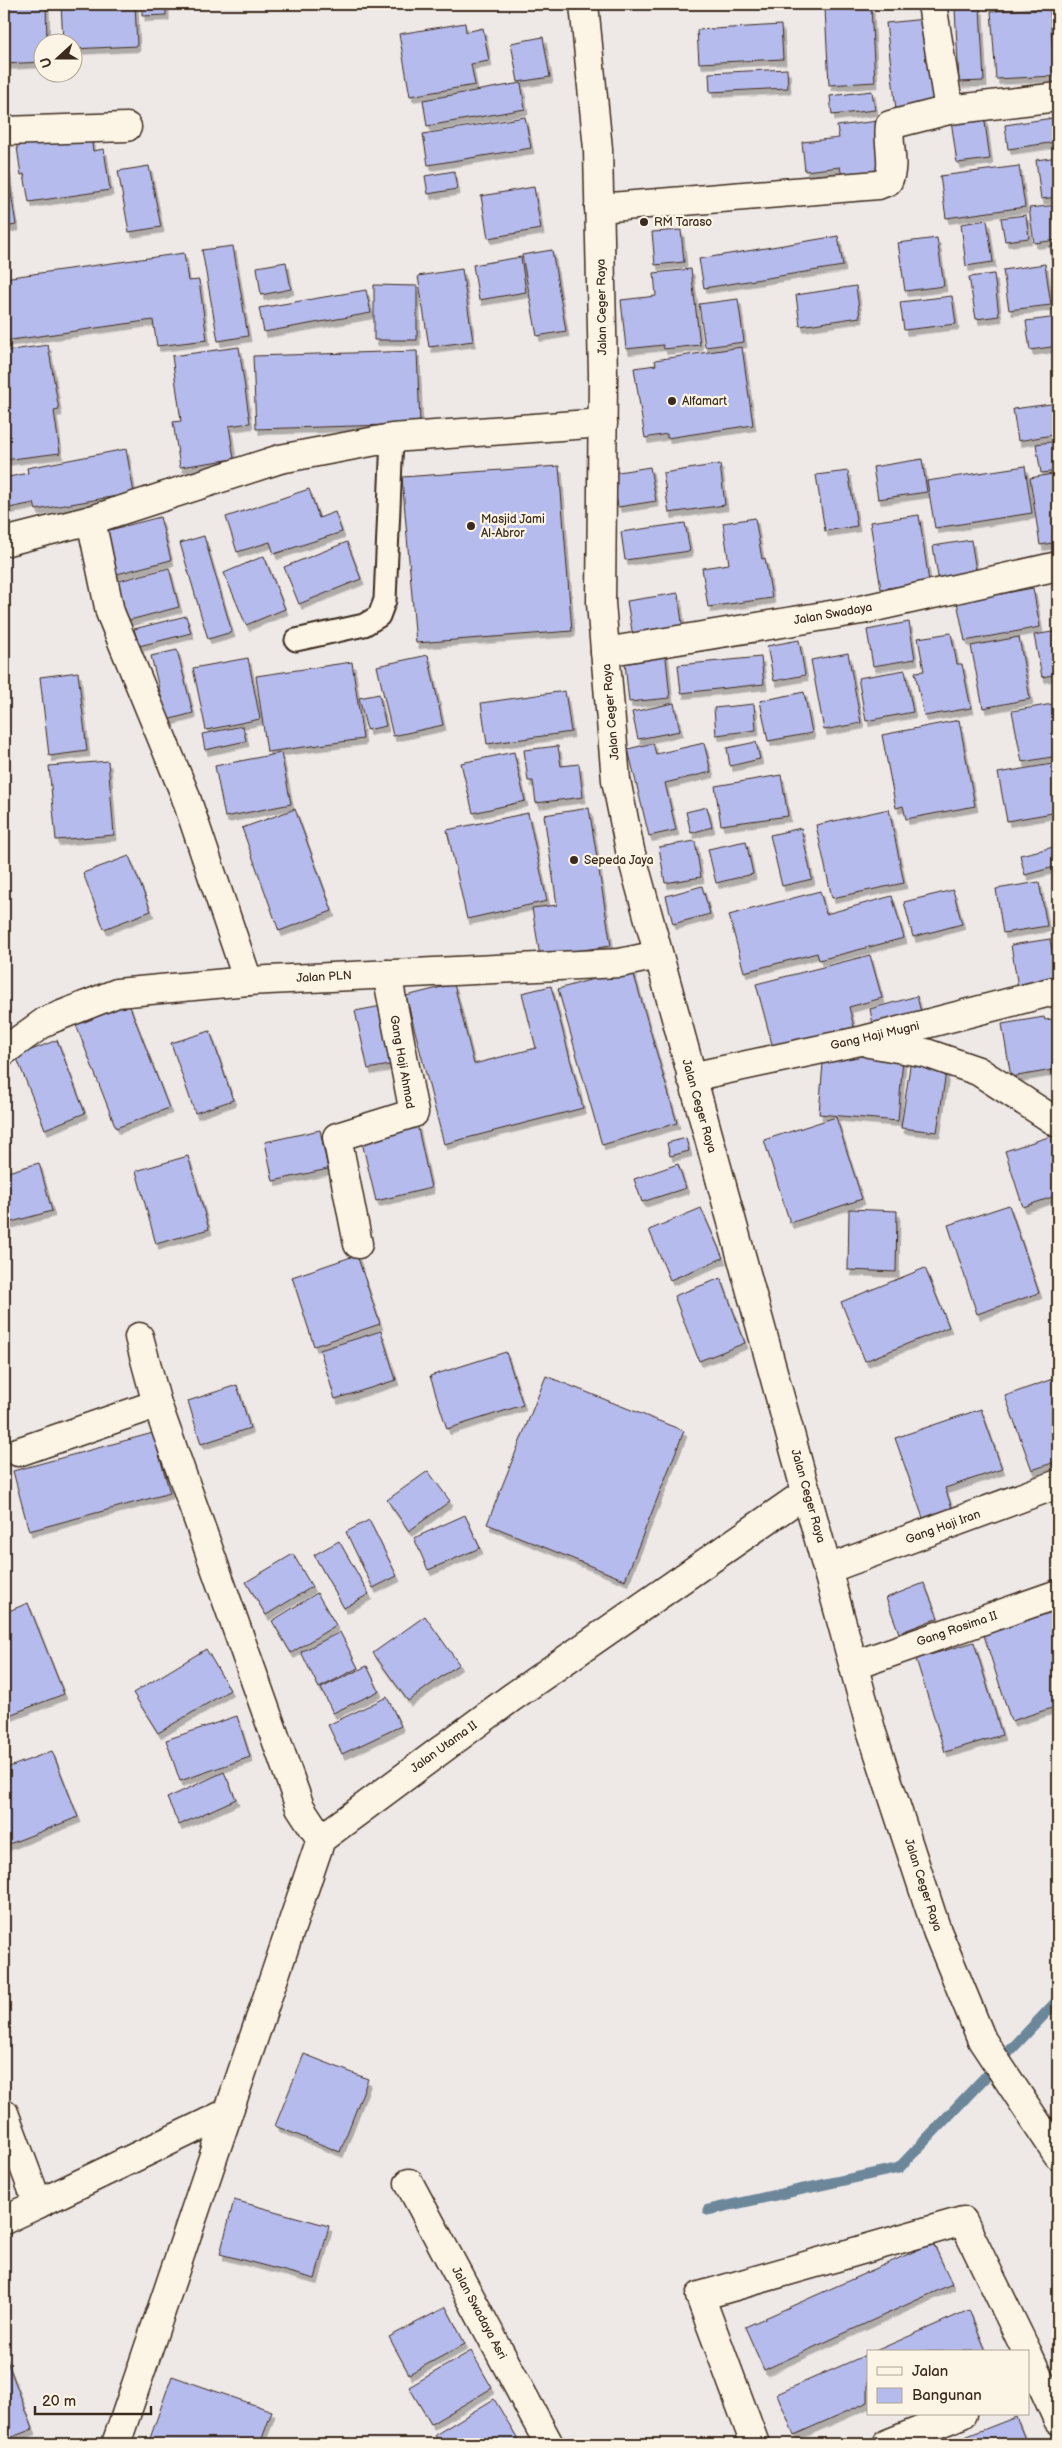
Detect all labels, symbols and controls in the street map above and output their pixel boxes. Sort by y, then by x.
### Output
north arrow [32,32,82,82]
text: U [37,55,56,70]
place label: RM Taraso [654,215,712,230]
marker: RM Taraso [638,216,650,228]
street label: Jalan Ceger Raya [594,258,610,355]
place label: Alfamart [682,394,727,409]
marker: Alfamart [666,395,678,407]
place label: Masjid Jami Al-Abror [481,512,545,541]
marker: Masjid Jami Al-Abror [465,520,477,532]
street label: Jalan Swadaya [793,600,874,628]
street label: Jalan Ceger Raya [599,663,623,761]
place label: Sepeda Jaya [584,853,654,868]
marker: Sepeda Jaya [568,854,580,866]
street label: Jalan PLN [296,968,352,986]
street label: Gang Haji Ahmad [386,1014,418,1110]
street label: Gang Haji Mugni [829,1018,921,1054]
street label: Jalan Ceger Raya [678,1057,720,1155]
street label: Jalan Ceger Raya [787,1447,829,1545]
street label: Gang Haji Iran [904,1506,983,1547]
street label: Gang Rosima II [915,1608,1000,1650]
street label: Jalan Utama II [408,1718,480,1776]
street label: Jalan Ceger Raya [901,1837,945,1933]
street label: Jalan Swadaya Asri [448,2264,510,2362]
legend [867,2350,1030,2416]
text: Jalan [912,2362,948,2381]
scale bar [35,2383,151,2415]
text: Bangunan [912,2386,982,2405]
text: 20 m [42,2392,76,2411]

